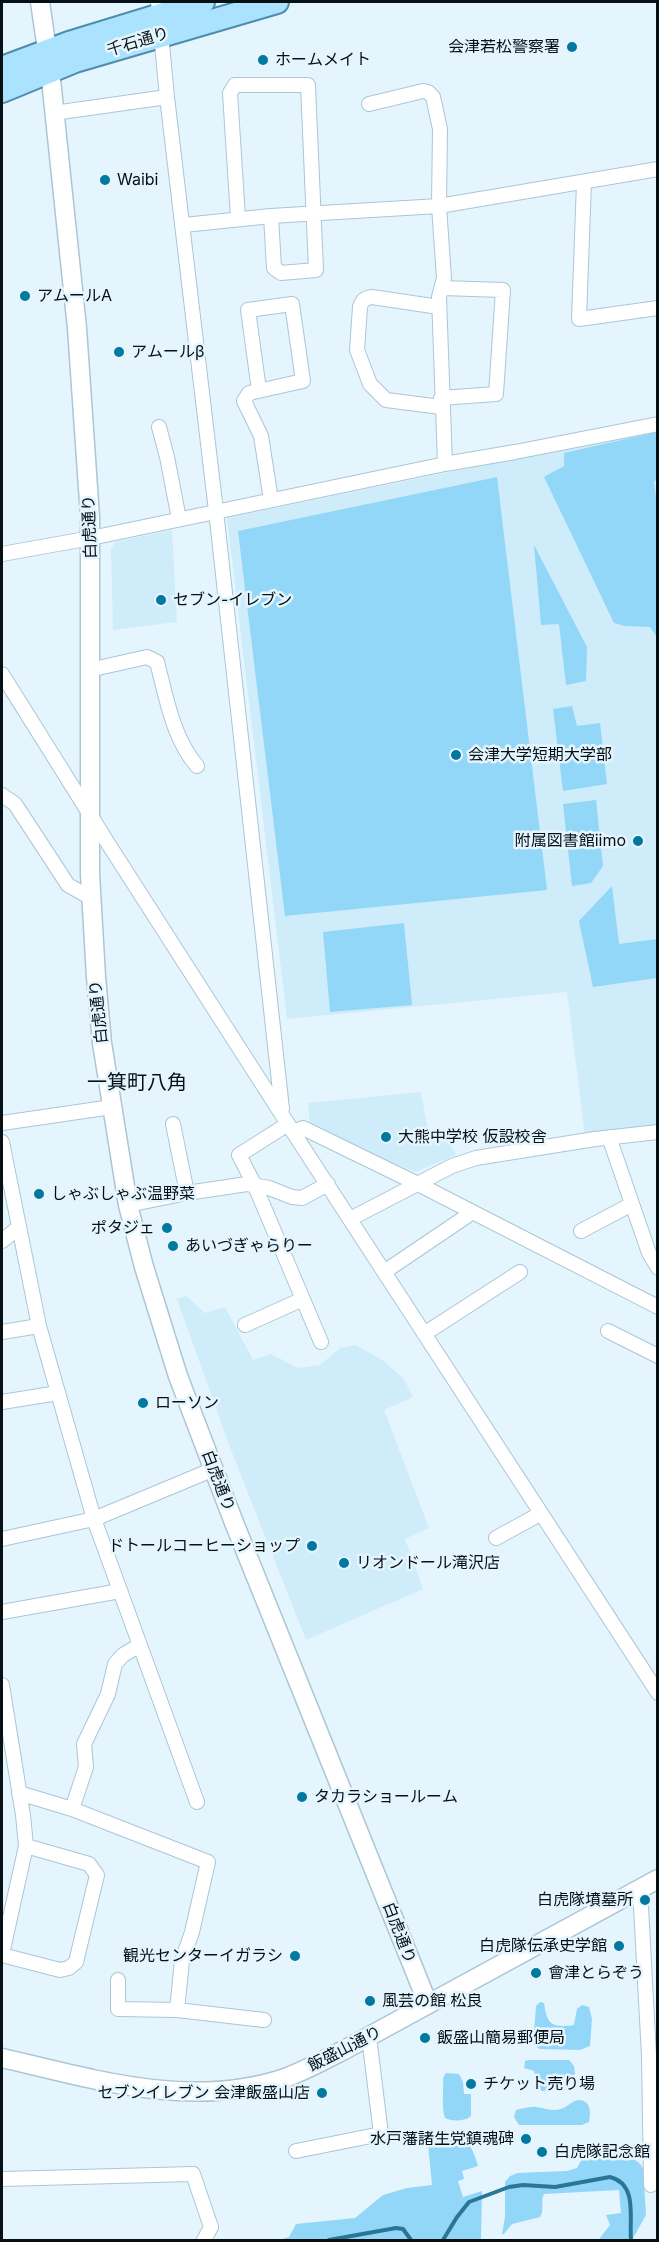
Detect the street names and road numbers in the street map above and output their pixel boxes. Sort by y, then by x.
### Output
street label: 千石通り [105,23,171,61]
street label: 白虎通り [79,495,101,559]
street label: 白虎通り [86,979,112,1045]
street label: 白虎通り [198,1448,238,1514]
street label: 白虎通り [379,1900,419,1966]
street label: 飯盛山通り [305,2022,385,2076]

